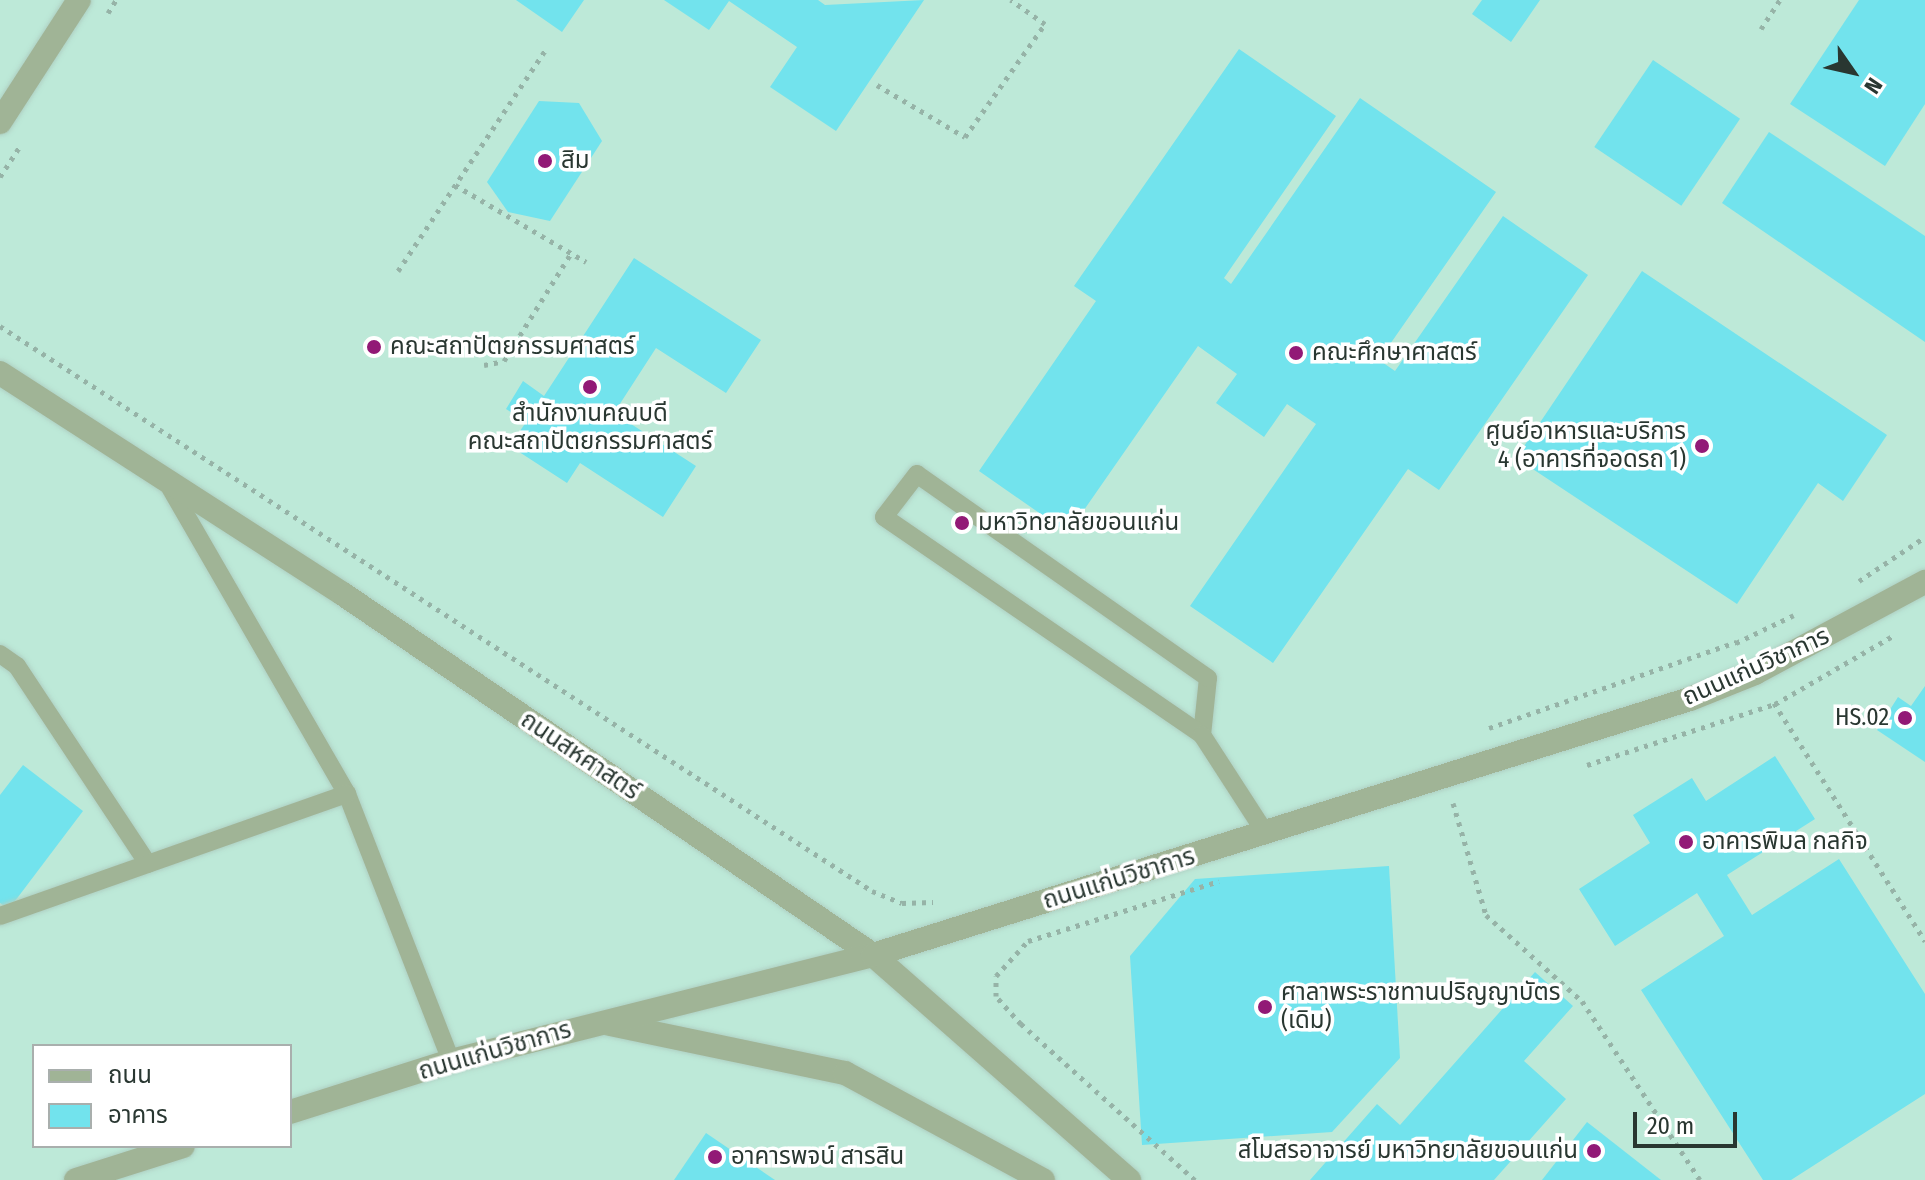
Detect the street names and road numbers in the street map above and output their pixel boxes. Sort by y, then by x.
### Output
street label: ถนนแก่นวิชาการ [1678,622,1834,712]
street label: ถนนสหศาสตร์ [515,706,645,806]
street label: ถนนแก่นวิชาการ [1040,842,1198,916]
street label: ถนนแก่นวิชาการ [415,1015,575,1087]

